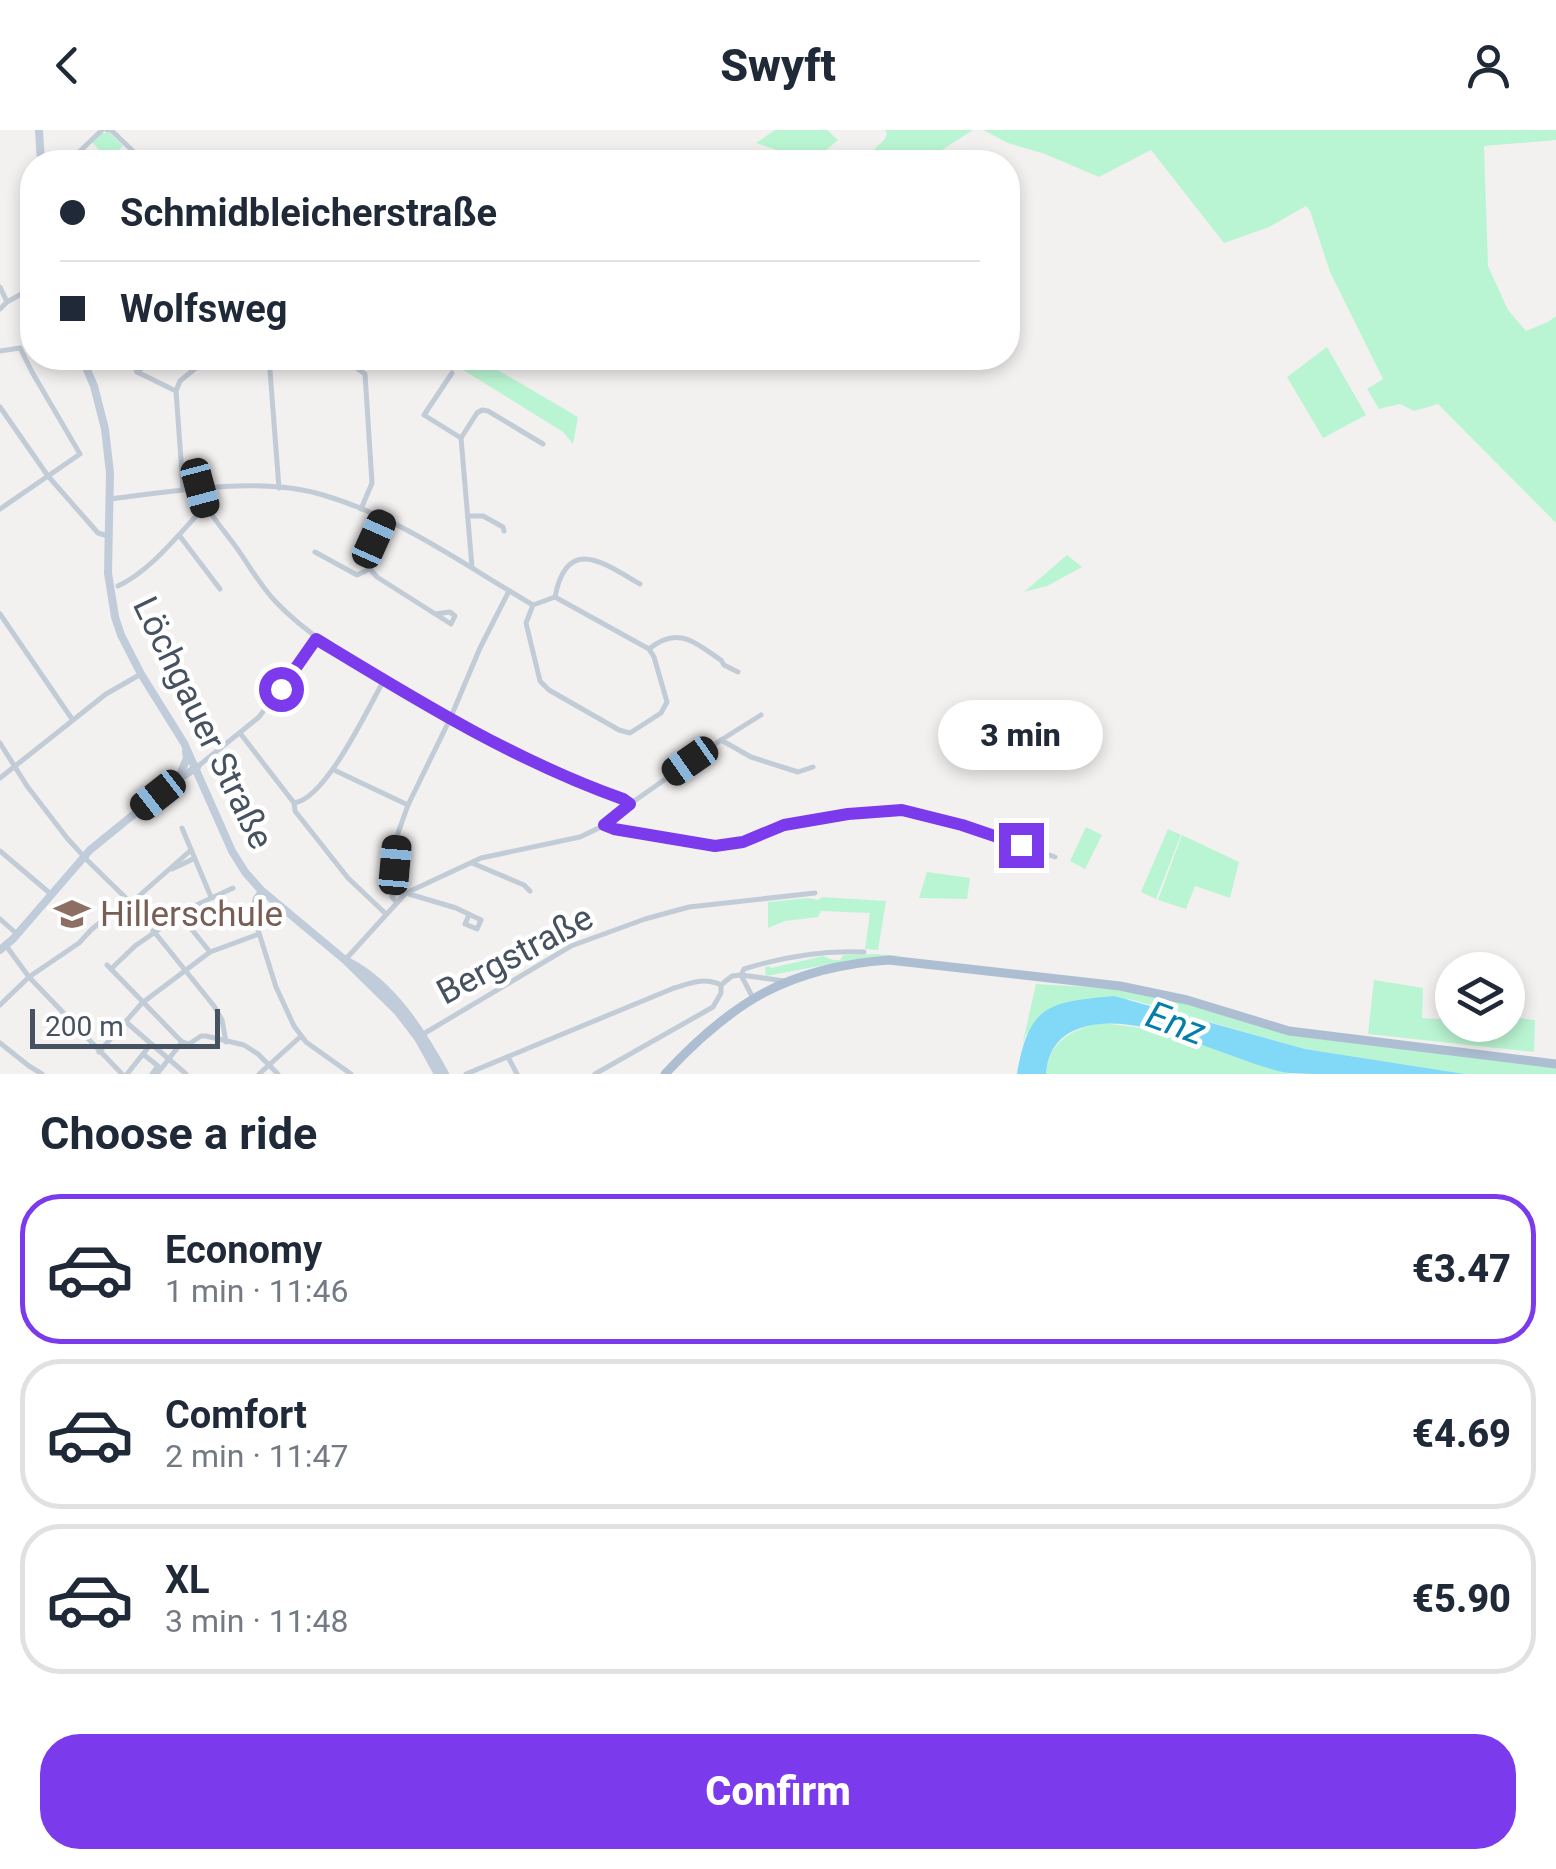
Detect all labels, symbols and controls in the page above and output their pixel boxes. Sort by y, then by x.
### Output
icon: back [40,38,95,93]
icon: person [1461,38,1516,93]
text: Swyft [720,39,836,92]
text: Schmidbleicherstraße [120,191,497,235]
text: Wolfsweg [120,287,287,331]
car [178,455,222,521]
car [348,505,400,573]
street label: Löchgauer Straße [124,590,282,856]
route start [259,667,304,712]
callout: 3 min [938,700,1104,770]
text: 3 min [980,716,1061,754]
car [657,732,723,790]
car [125,765,191,825]
route end [999,823,1044,868]
car [377,834,413,896]
place label: Hillerschule [100,894,283,935]
school or university icon: Hillerschule [53,895,91,933]
street label: Bergstraße [430,897,600,1013]
map controls [1435,952,1525,1042]
button: layers [1435,952,1525,1042]
water label: Enz [1140,992,1212,1054]
scale bar [30,1004,220,1048]
text: 200 m [45,1010,124,1043]
text: Choose a ride [40,1107,317,1160]
icon: car [45,1224,135,1314]
text: Economy [165,1228,322,1272]
text: €3.47 [1412,1247,1511,1291]
text: 1 min · 11:46 [165,1272,348,1310]
icon: car [45,1389,135,1479]
text: Comfort [165,1393,307,1437]
text: €4.69 [1412,1412,1511,1456]
text: 2 min · 11:47 [165,1437,348,1475]
icon: car [45,1554,135,1644]
text: XL [165,1558,210,1602]
text: €5.90 [1412,1577,1511,1621]
text: 3 min · 11:48 [165,1602,348,1640]
button: Confirm [40,1734,1516,1849]

